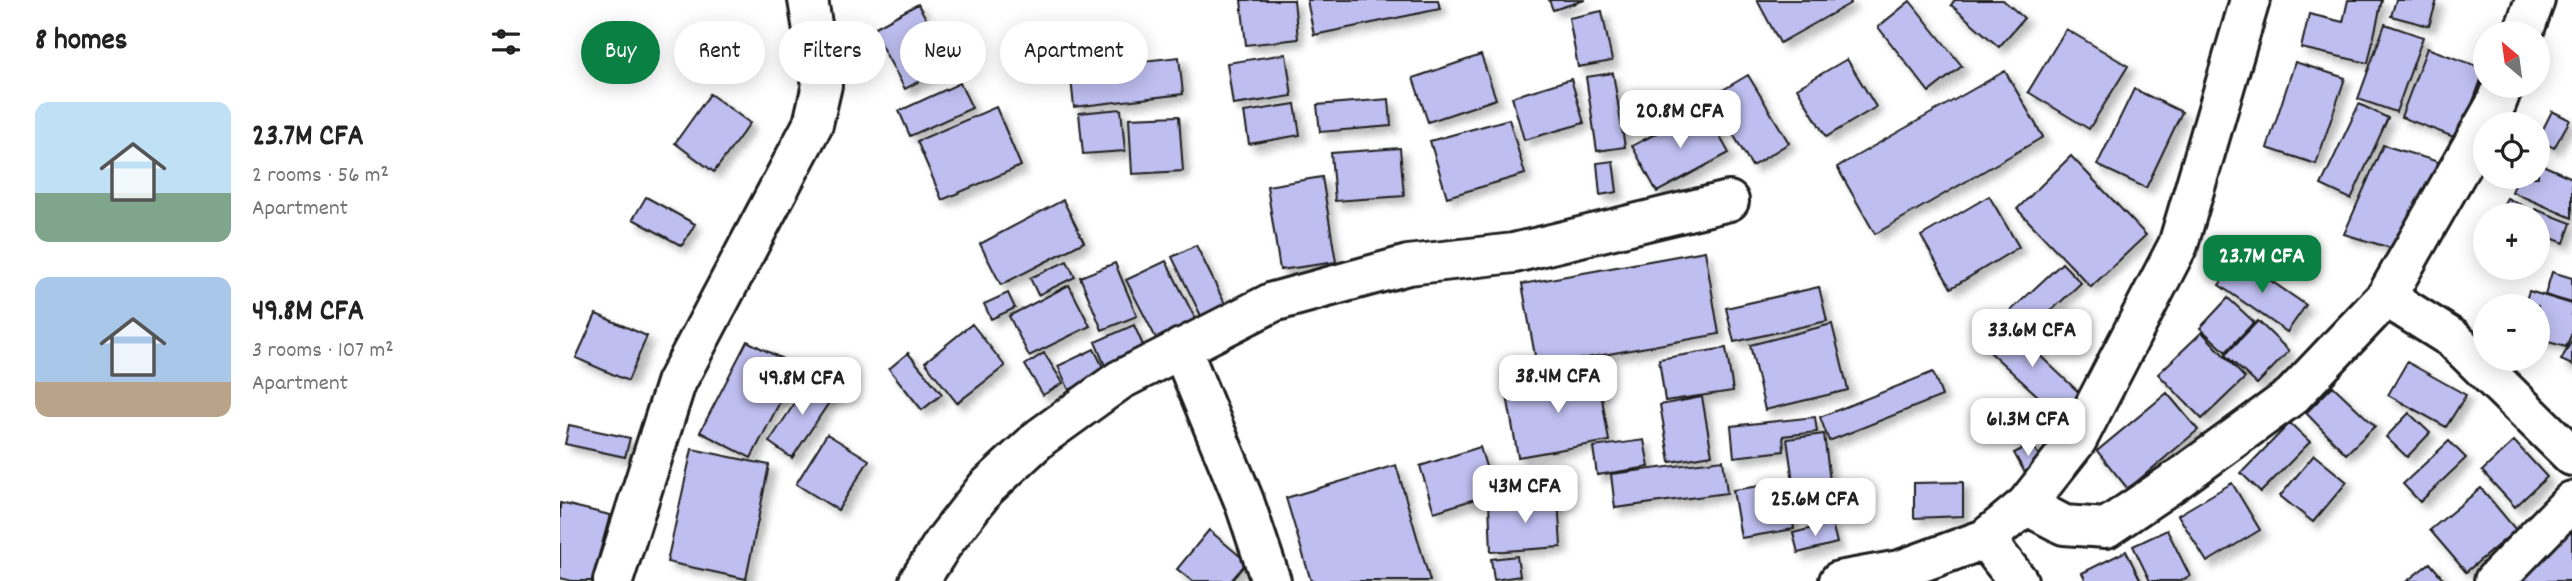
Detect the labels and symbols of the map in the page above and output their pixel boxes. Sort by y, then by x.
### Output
north arrow [2473,21,2550,98]
pin: 20.8M CFA [1600,90,1760,150]
pin: 23.7M CFA [2182,236,2342,295]
pin: 33.6M CFA [1952,310,2112,369]
pin: 38.4M CFA [1478,356,1638,415]
pin: 49.8M CFA [722,358,882,417]
pin: 61.3M CFA [1948,398,2108,458]
pin: 43M CFA [1460,466,1590,525]
pin: 25.6M CFA [1735,478,1895,538]

